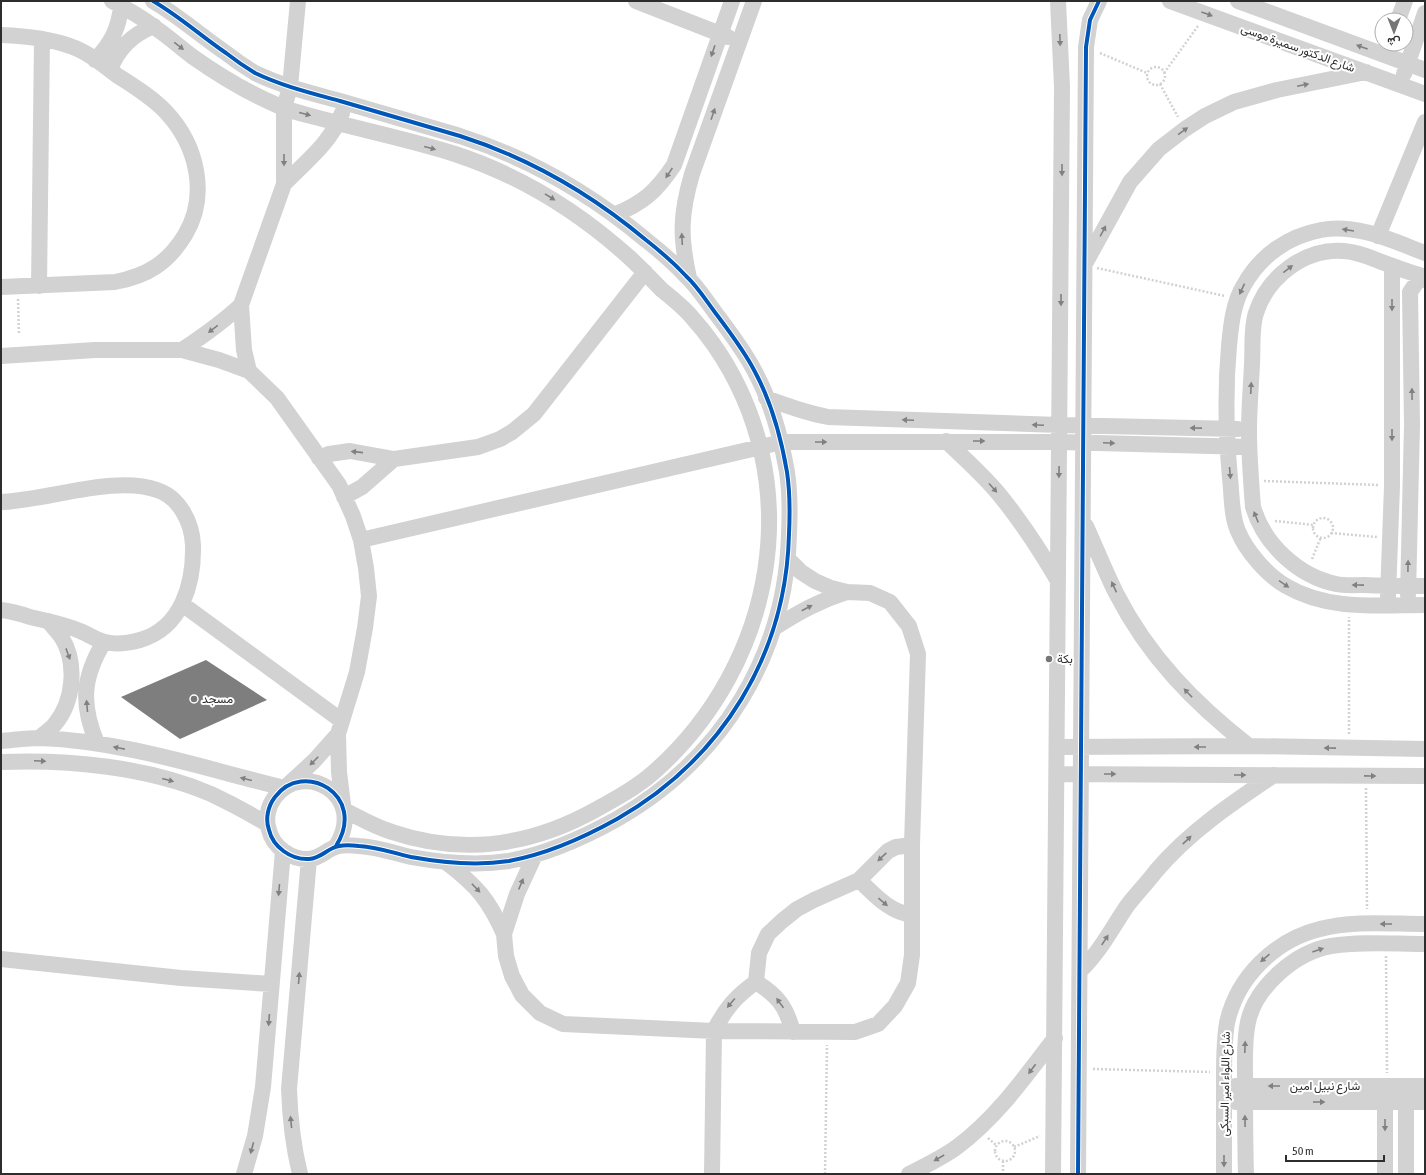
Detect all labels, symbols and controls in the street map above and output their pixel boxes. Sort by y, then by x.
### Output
one-way arrow [1201,12,1213,18]
north arrow [1374,12,1414,52]
street label: شارع الدكتور سميرة موسى [1239,21,1357,77]
one-way arrow [1057,34,1063,47]
text: ش [1387,35,1401,48]
one-way arrow [174,41,185,50]
one-way arrow [1356,44,1368,50]
one-way arrow [710,45,716,57]
one-way arrow [1297,82,1309,88]
one-way arrow [710,108,716,120]
one-way arrow [299,111,311,117]
one-way arrow [1178,127,1188,135]
one-way arrow [424,145,436,151]
one-way arrow [281,154,287,167]
one-way arrow [1058,164,1065,176]
one-way arrow [665,168,673,178]
one-way arrow [544,194,556,201]
one-way arrow [1100,225,1106,237]
one-way arrow [1342,227,1354,233]
one-way arrow [679,233,686,245]
one-way arrow [1282,265,1293,273]
one-way arrow [1239,284,1245,295]
one-way arrow [1057,294,1064,306]
one-way arrow [1389,299,1395,312]
one-way arrow [208,325,218,333]
one-way arrow [1248,381,1254,394]
one-way arrow [1409,387,1415,400]
one-way arrow [902,417,914,424]
one-way arrow [1032,421,1044,428]
one-way arrow [1189,425,1202,431]
one-way arrow [1389,429,1395,442]
one-way arrow [973,438,986,444]
one-way arrow [815,439,828,445]
one-way arrow [1103,440,1116,446]
one-way arrow [351,449,363,455]
one-way arrow [1056,466,1062,479]
one-way arrow [1226,467,1233,479]
one-way arrow [989,483,998,494]
one-way arrow [1253,510,1259,522]
one-way arrow [1405,560,1412,572]
one-way arrow [1279,580,1289,588]
one-way arrow [1111,582,1117,593]
one-way arrow [1351,582,1364,588]
one-way arrow [801,605,813,611]
one-way arrow [65,649,71,661]
place label: بكة [1057,652,1073,666]
marker: بكة [1044,654,1054,664]
one-way arrow [1183,688,1193,698]
place label: مسجد [202,692,233,706]
marker: مسجد [189,694,199,704]
one-way arrow [84,700,90,712]
one-way arrow [113,744,126,750]
one-way arrow [1193,744,1206,750]
one-way arrow [1323,745,1336,751]
one-way arrow [309,756,319,766]
one-way arrow [34,758,47,764]
one-way arrow [1104,771,1117,777]
one-way arrow [1234,772,1247,778]
one-way arrow [1364,773,1377,779]
one-way arrow [239,775,252,781]
one-way arrow [162,777,174,783]
one-way arrow [1183,836,1192,845]
one-way arrow [877,852,887,862]
one-way arrow [518,879,524,890]
one-way arrow [471,883,481,893]
one-way arrow [276,884,283,896]
one-way arrow [878,898,889,907]
one-way arrow [1379,921,1392,927]
one-way arrow [1101,935,1109,945]
one-way arrow [1313,947,1325,953]
one-way arrow [1259,954,1270,963]
one-way arrow [295,972,302,984]
one-way arrow [776,997,784,1008]
one-way arrow [727,998,736,1008]
one-way arrow [265,1014,272,1026]
street label: شارع اللواء امير السبكى [1217,1031,1235,1137]
one-way arrow [1242,1041,1249,1053]
one-way arrow [1027,1063,1036,1074]
street label: شارع نبيل امين [1290,1079,1360,1095]
one-way arrow [1267,1083,1280,1089]
one-way arrow [1313,1099,1326,1105]
one-way arrow [1242,1114,1248,1127]
one-way arrow [287,1116,294,1128]
one-way arrow [1382,1119,1388,1132]
scale bar [1286,1137,1384,1163]
one-way arrow [248,1142,254,1155]
text: 50 m [1292,1144,1314,1158]
one-way arrow [933,1155,945,1162]
one-way arrow [1221,1155,1227,1168]

